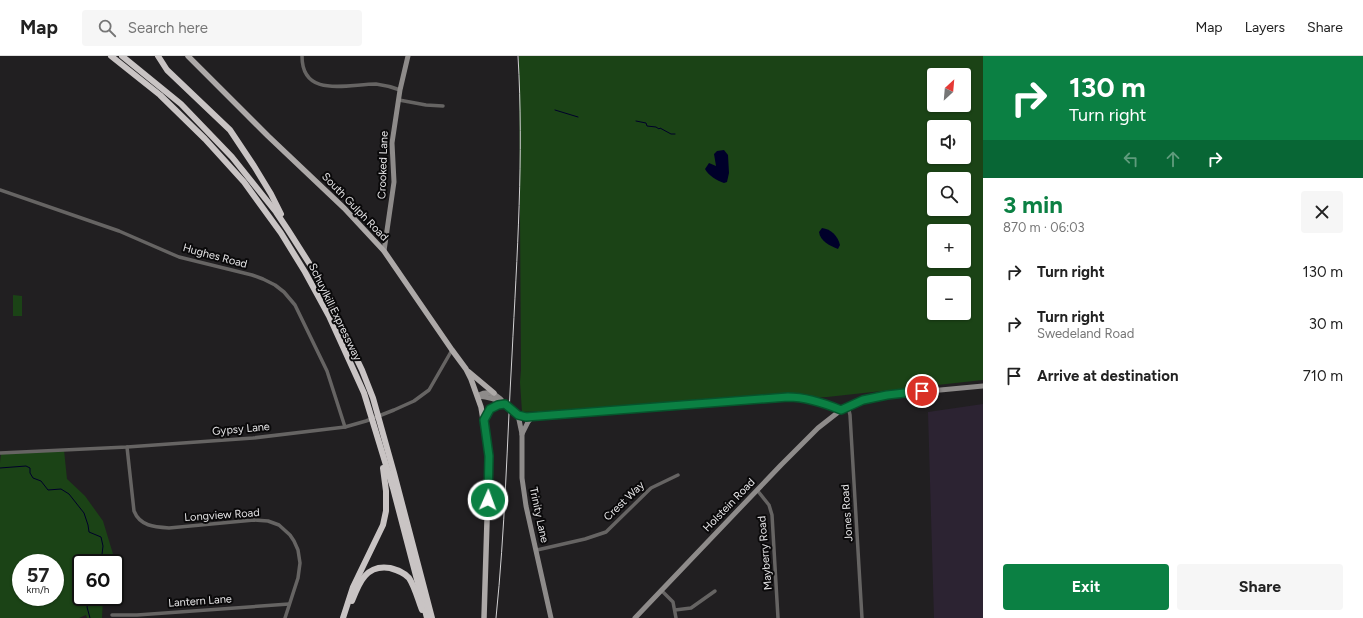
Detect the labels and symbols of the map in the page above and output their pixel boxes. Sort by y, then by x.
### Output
north arrow [927,68,971,112]
street label: Crooked Lane [375,131,391,199]
street label: South Gulph Road [319,170,391,244]
street label: Hughes Road [181,241,249,271]
street label: Schuylkill Expressway [306,261,364,363]
pin [905,374,939,408]
street label: Gypsy Lane [212,420,270,438]
street label: Holstein Road [700,476,758,534]
street label: Crest Way [601,478,647,523]
position arrow [467,479,509,521]
street label: Jones Road [839,484,855,542]
street label: Trinity Lane [527,486,551,544]
street label: Longview Road [184,506,260,524]
street label: Mayberry Road [755,515,775,591]
speed limit sign: 60 [72,554,124,606]
street label: Lantern Lane [168,592,232,610]

